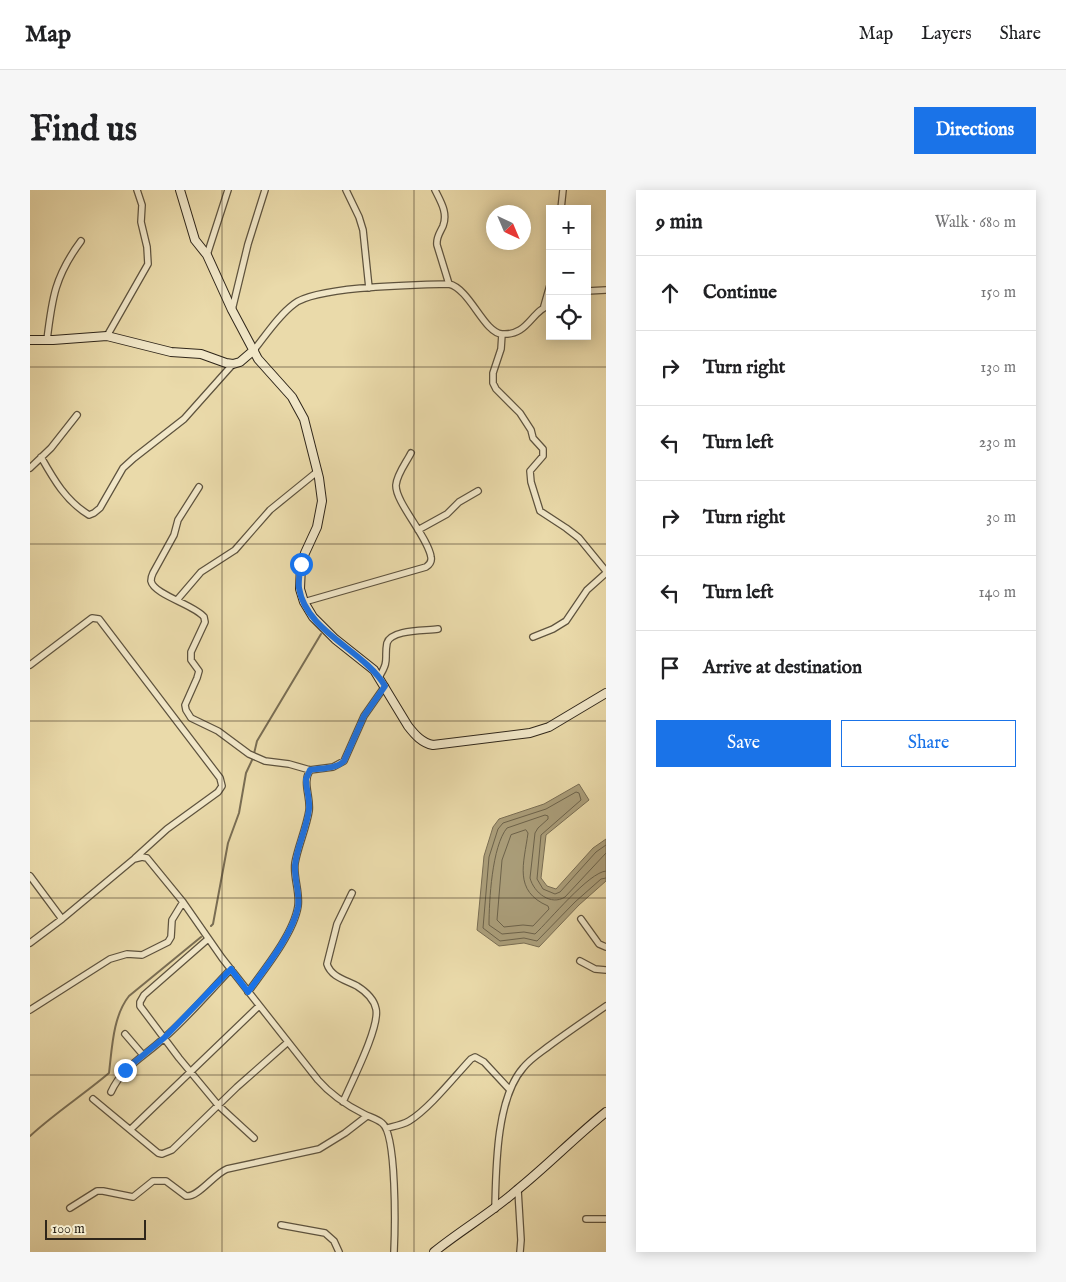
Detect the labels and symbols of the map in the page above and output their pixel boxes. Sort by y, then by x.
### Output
north arrow [486,205,531,250]
route start [290,553,313,576]
route end [114,1059,137,1082]
scale bar [45,1217,146,1240]

